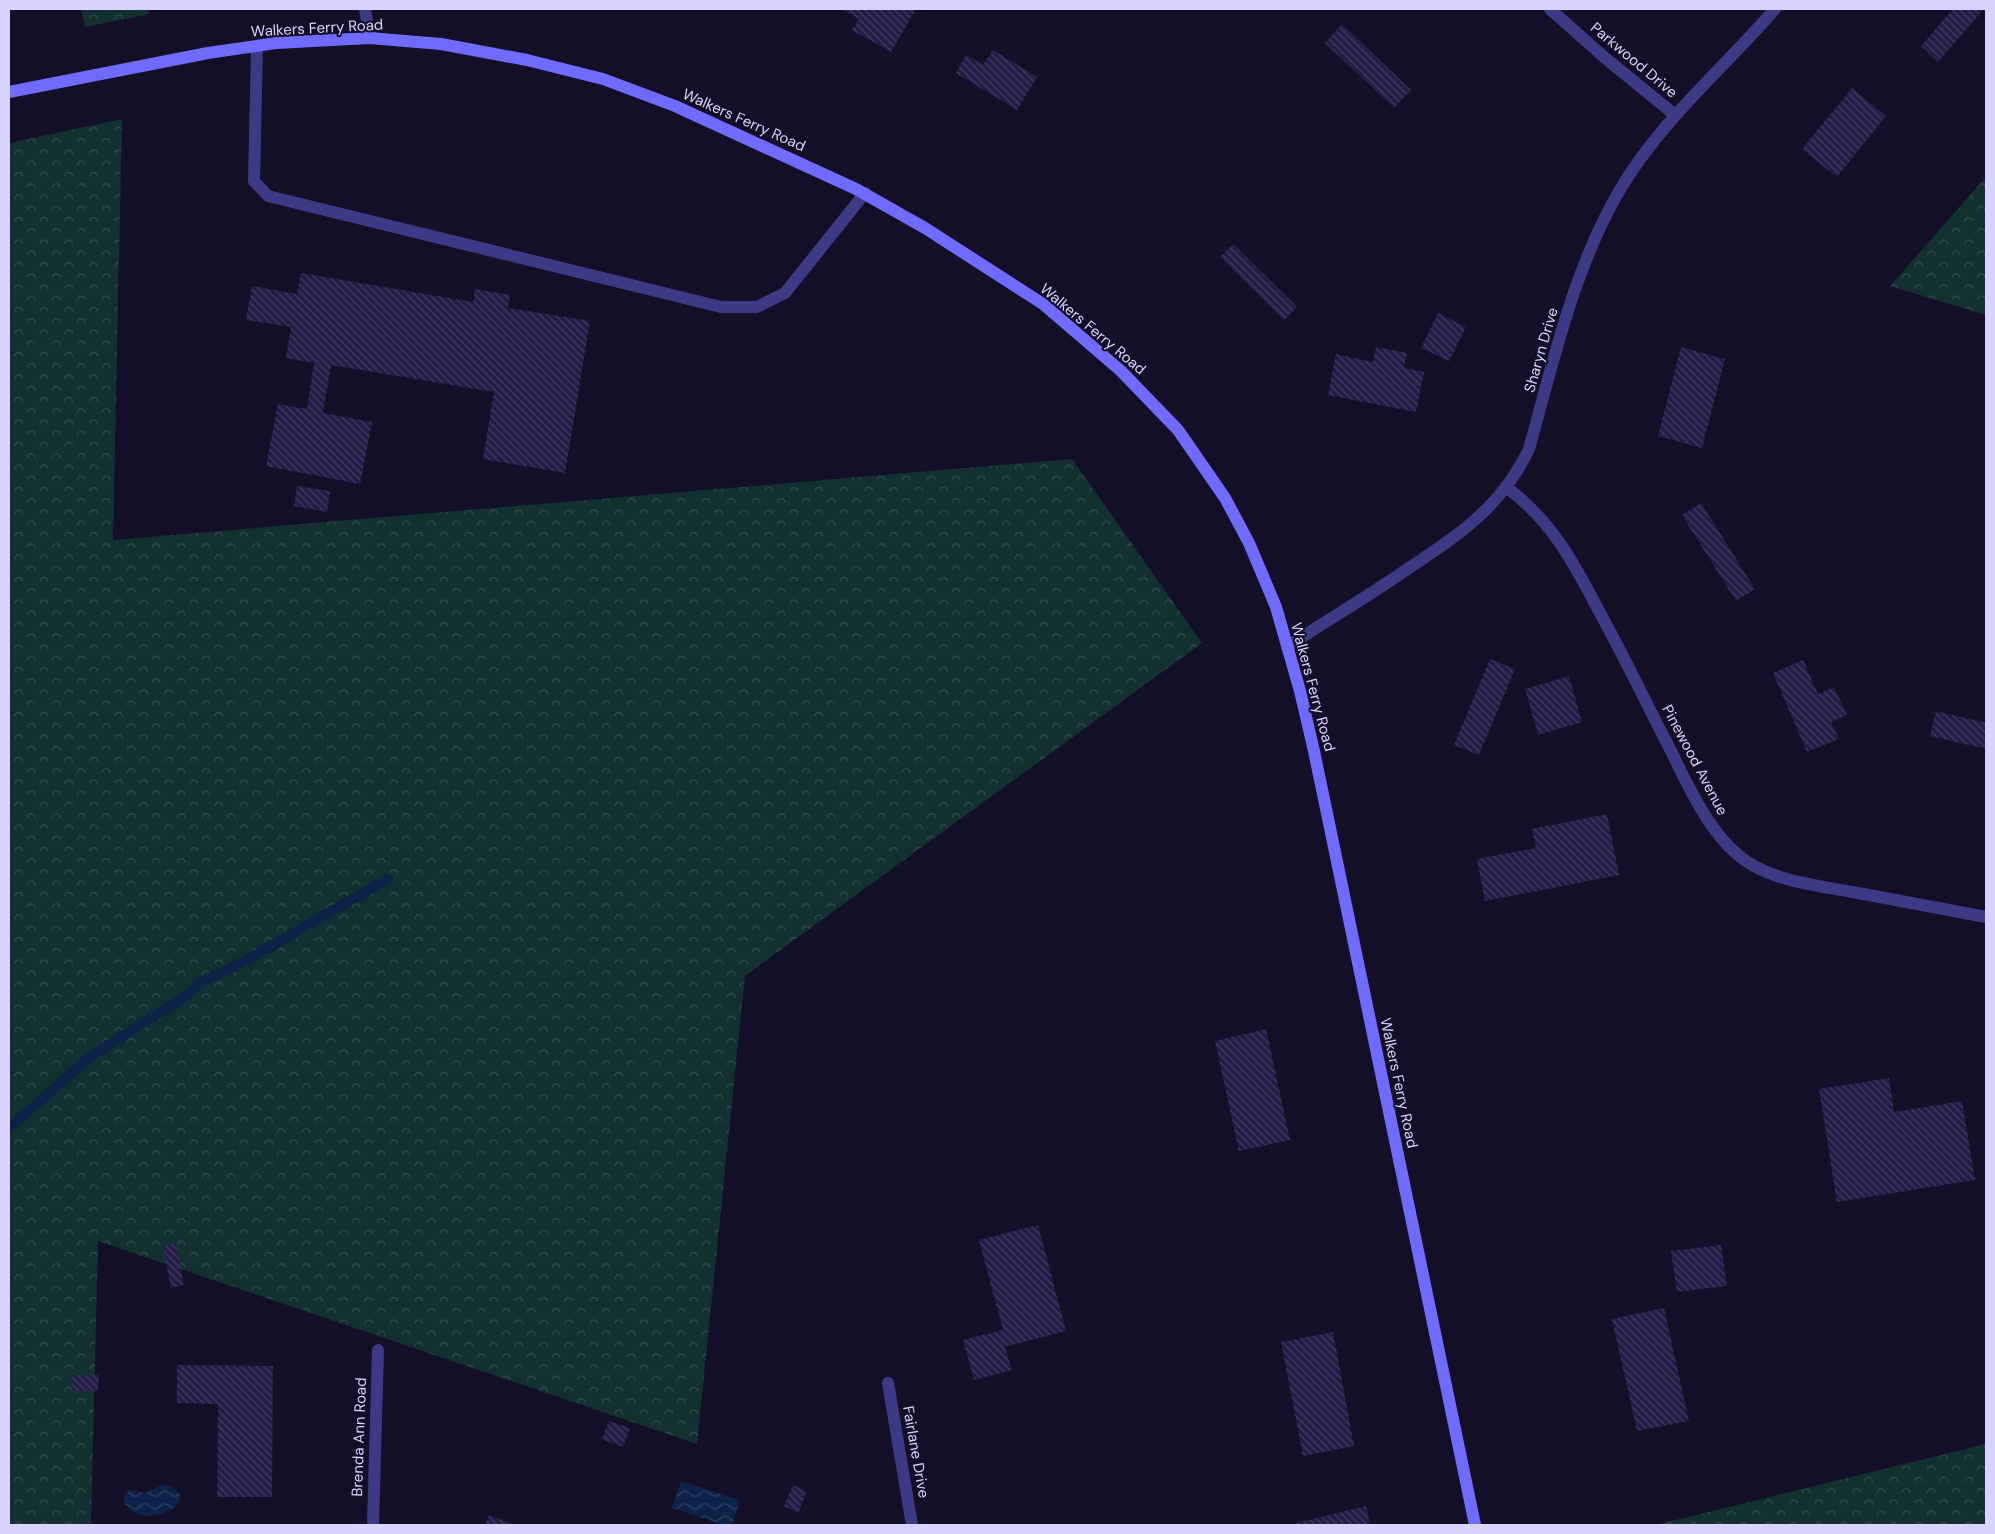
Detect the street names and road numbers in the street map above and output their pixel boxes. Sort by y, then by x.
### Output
street label: Walkers Ferry Road [250,15,384,41]
street label: Parkwood Drive [1586,18,1682,102]
street label: Walkers Ferry Road [679,84,809,156]
street label: Walkers Ferry Road [1036,279,1150,379]
street label: Sharyn Drive [1519,305,1563,395]
street label: Walkers Ferry Road [1286,620,1340,754]
street label: Pinewood Avenue [1657,701,1733,819]
street label: Walkers Ferry Road [1375,1016,1423,1150]
street label: Brenda Ann Road [347,1377,371,1497]
street label: Fairlane Drive [898,1404,934,1500]

